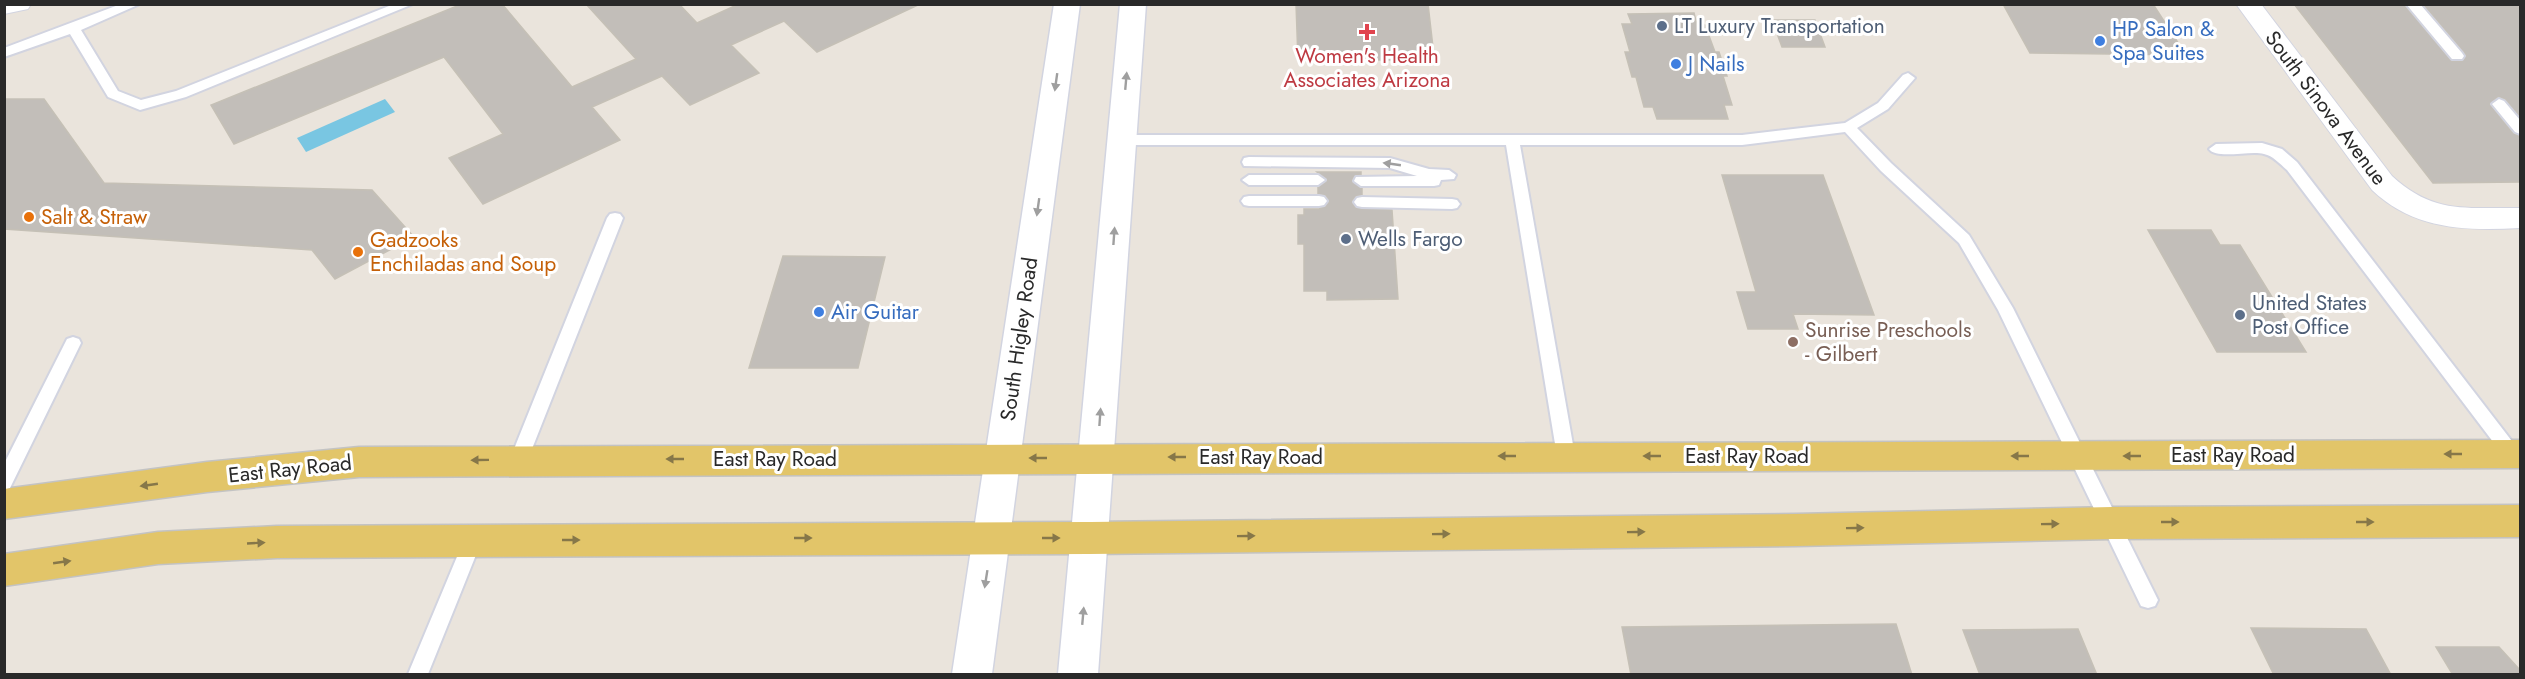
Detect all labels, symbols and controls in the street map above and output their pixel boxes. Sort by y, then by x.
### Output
place label: LT Luxury Transportation [1674,11,1885,41]
place label: HP Salon & Spa Suites [2112,14,2214,68]
marker: LT Luxury Transportation [1655,19,1669,33]
marker: Women's Health Associates Arizona [1358,23,1376,41]
street label: South Sinova Avenue [2258,24,2394,192]
marker: HP Salon & Spa Suites [2093,34,2107,48]
place label: Women's Health Associates Arizona [1284,41,1450,95]
place label: J Nails [1685,49,1744,79]
marker: J Nails [1669,57,1683,71]
one-way arrow [1121,72,1131,91]
one-way arrow [1051,73,1060,92]
one-way arrow [1382,160,1401,169]
one-way arrow [1033,197,1042,216]
place label: Salt & Straw [41,202,148,232]
marker: Salt & Straw [22,210,36,224]
place label: Wells Fargo [1358,224,1463,254]
place label: Gadzooks Enchiladas and Soup [370,225,556,279]
one-way arrow [1110,226,1119,245]
marker: Wells Fargo [1339,232,1353,246]
marker: Gadzooks Enchiladas and Soup [351,245,365,259]
street label: South Higley Road [993,255,1045,423]
place label: United States Post Office [2252,288,2367,342]
place label: Air Guitar [831,297,920,327]
marker: Air Guitar [812,305,826,319]
marker: United States Post Office [2233,308,2247,322]
place label: Sunrise Preschools - Gilbert [1805,315,1971,369]
marker: Sunrise Preschools - Gilbert [1786,335,1800,349]
one-way arrow [1095,408,1104,427]
street label: East Ray Road [2171,440,2295,470]
street label: East Ray Road [1685,441,1809,471]
street label: East Ray Road [1199,442,1323,472]
street label: East Ray Road [713,444,837,474]
street label: East Ray Road [227,448,353,490]
one-way arrow [2444,449,2463,459]
one-way arrow [1498,451,1517,461]
one-way arrow [1642,451,1661,461]
one-way arrow [2010,451,2029,461]
one-way arrow [2123,451,2142,461]
one-way arrow [1167,452,1186,462]
one-way arrow [1029,453,1048,463]
one-way arrow [666,454,685,464]
one-way arrow [471,455,490,465]
one-way arrow [140,480,159,489]
one-way arrow [2356,517,2375,527]
one-way arrow [2161,518,2180,527]
one-way arrow [2040,519,2059,529]
one-way arrow [1845,524,1864,533]
one-way arrow [1627,527,1646,537]
one-way arrow [1432,529,1451,539]
one-way arrow [1237,531,1256,541]
one-way arrow [794,533,813,543]
one-way arrow [1042,533,1061,543]
one-way arrow [562,535,581,544]
one-way arrow [247,538,266,548]
one-way arrow [53,557,72,566]
one-way arrow [982,569,991,588]
one-way arrow [1078,607,1088,626]

